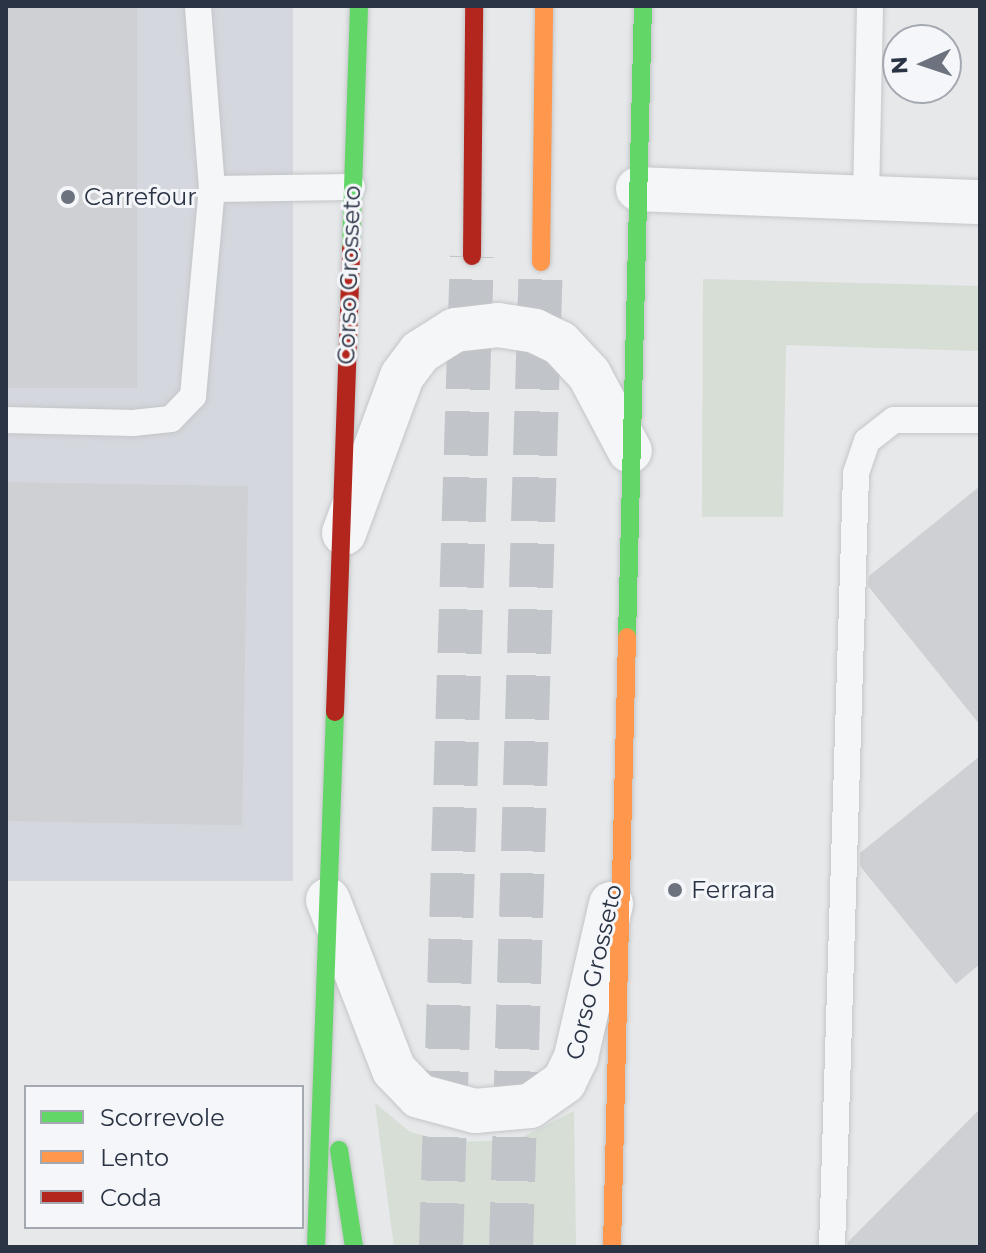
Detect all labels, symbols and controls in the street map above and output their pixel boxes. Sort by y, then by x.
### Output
north arrow [882,24,962,104]
text: N [886,56,913,75]
place label: Carrefour [84,183,197,211]
street label: Corso Grosseto [331,185,367,365]
marker: Carrefour [59,188,77,206]
place label: Ferrara [691,876,775,904]
street label: Corso Grosseto [560,881,628,1063]
marker: Ferrara [666,881,684,899]
legend [24,1085,304,1229]
text: Scorrevole [100,1103,225,1132]
text: Lento [100,1143,169,1172]
text: Coda [100,1183,162,1212]

